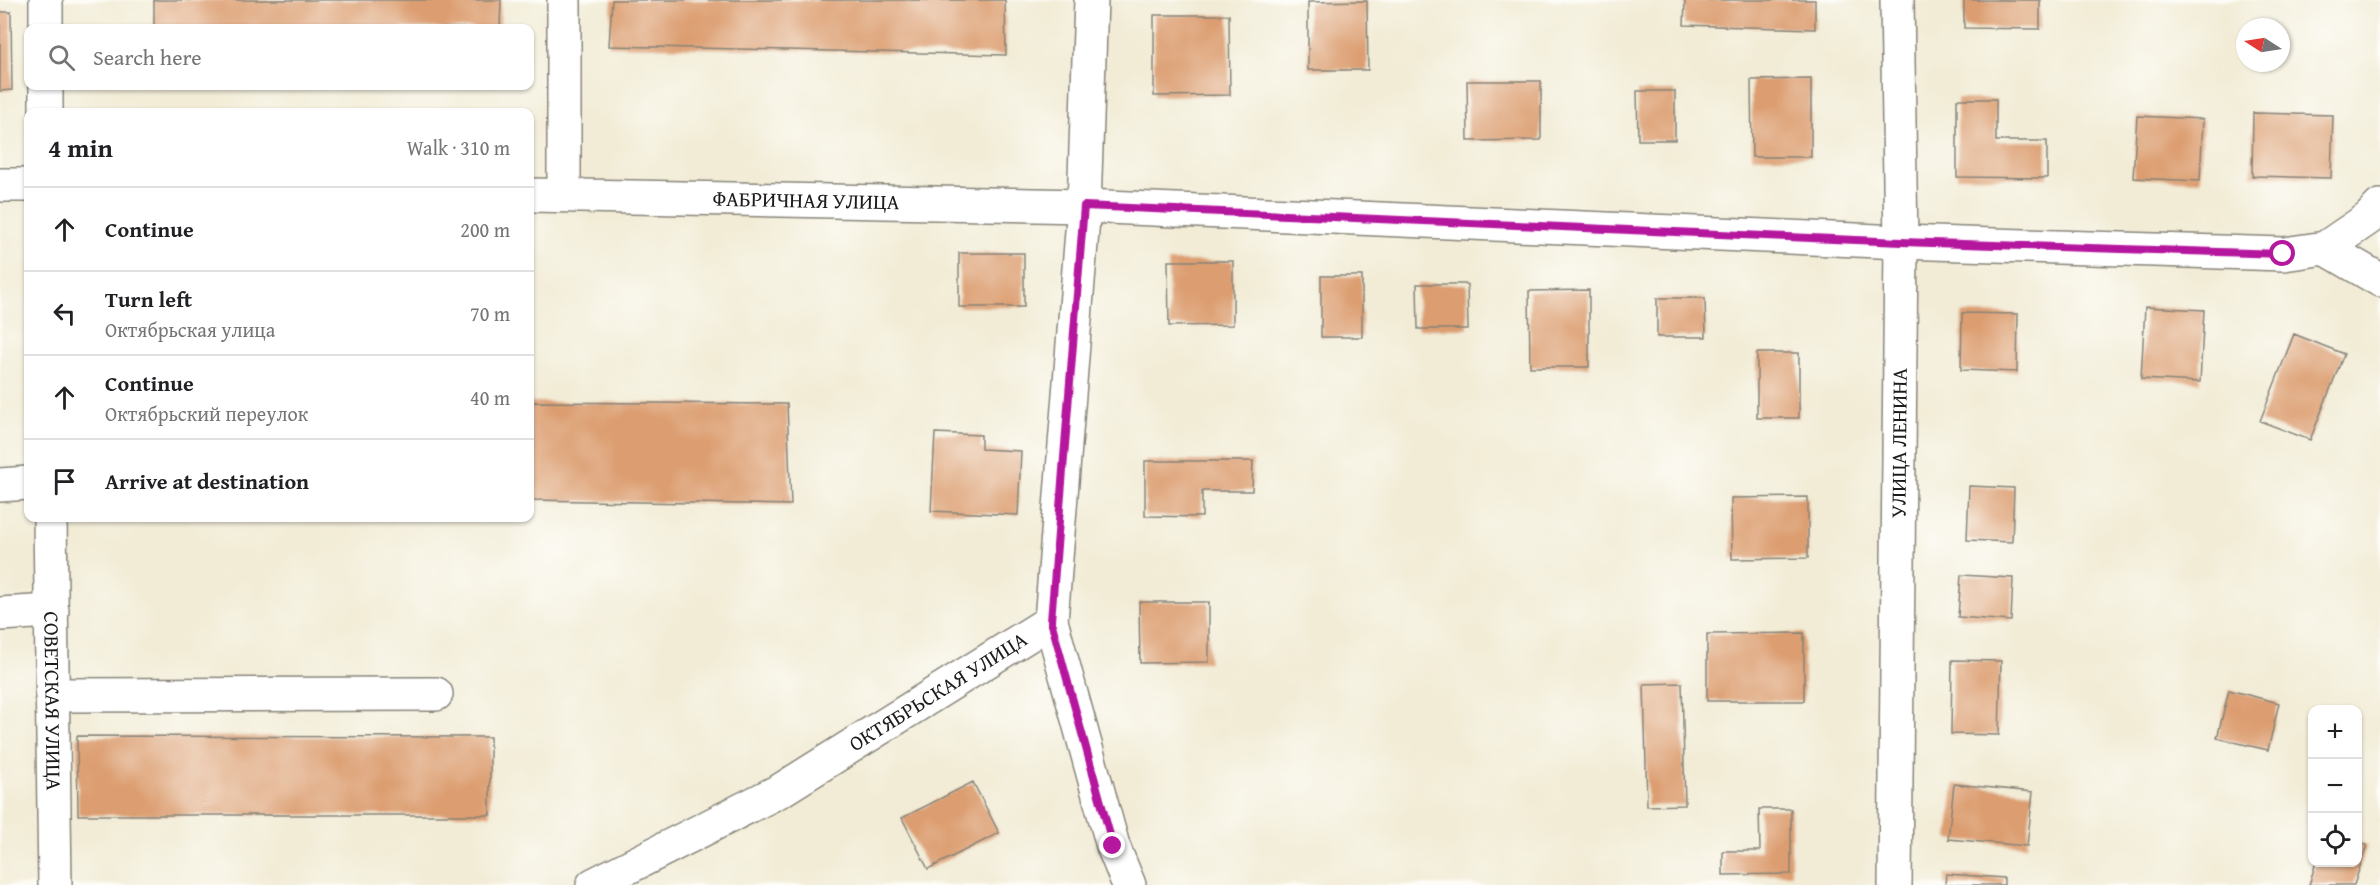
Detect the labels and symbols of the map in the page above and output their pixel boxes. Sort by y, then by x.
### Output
north arrow [2236,18,2290,72]
street label: ФАБРИЧНАЯ УЛИЦА [712,183,900,217]
route start [2269,240,2295,266]
street label: УЛИЦА ЛЕНИНА [1882,368,1915,518]
street label: СОВЕТСКАЯ УЛИЦА [36,611,70,791]
street label: ОКТЯБРЬСКАЯ УЛИЦА [843,623,1033,759]
route end [1099,832,1125,858]

